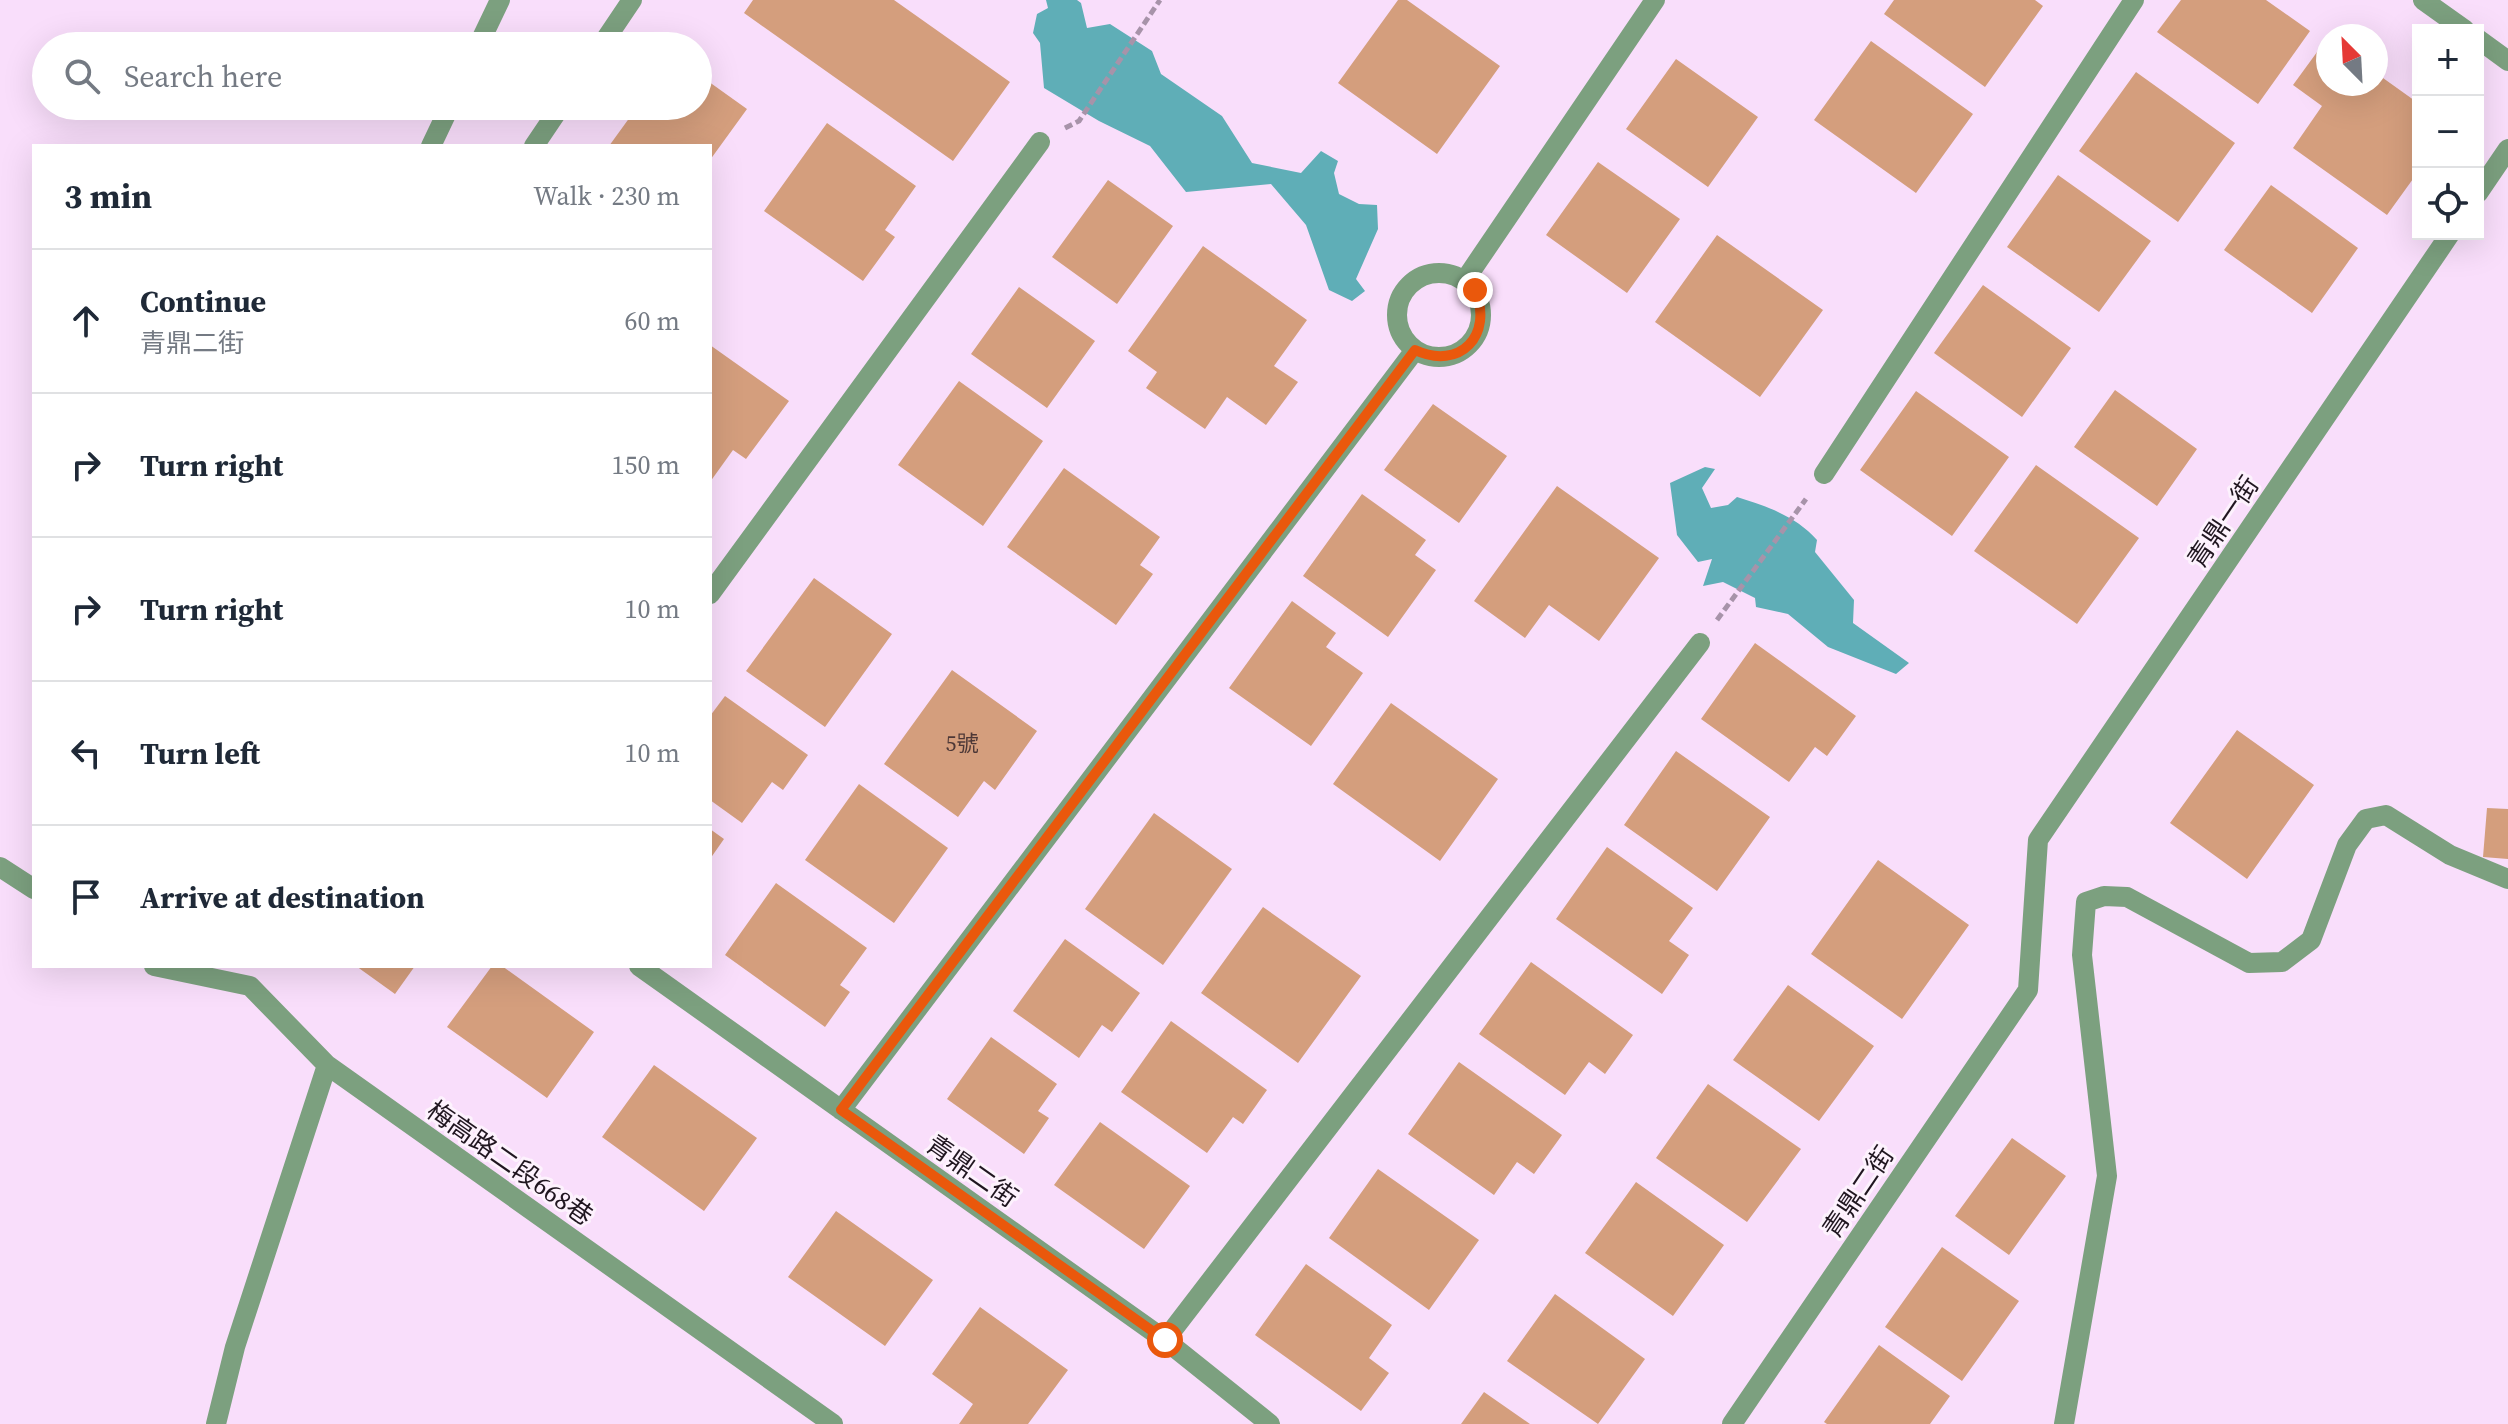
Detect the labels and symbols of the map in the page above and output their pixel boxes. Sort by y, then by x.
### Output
north arrow [2316,24,2388,96]
route end [1457,272,1493,308]
street label: 青鼎一街 [2179,469,2267,575]
house number: 5號 [945,728,979,758]
street label: 梅高路二段668巷 [420,1092,600,1234]
street label: 青鼎二街 [919,1126,1025,1216]
street label: 青鼎二街 [1814,1139,1902,1245]
route start [1147,1322,1183,1358]

